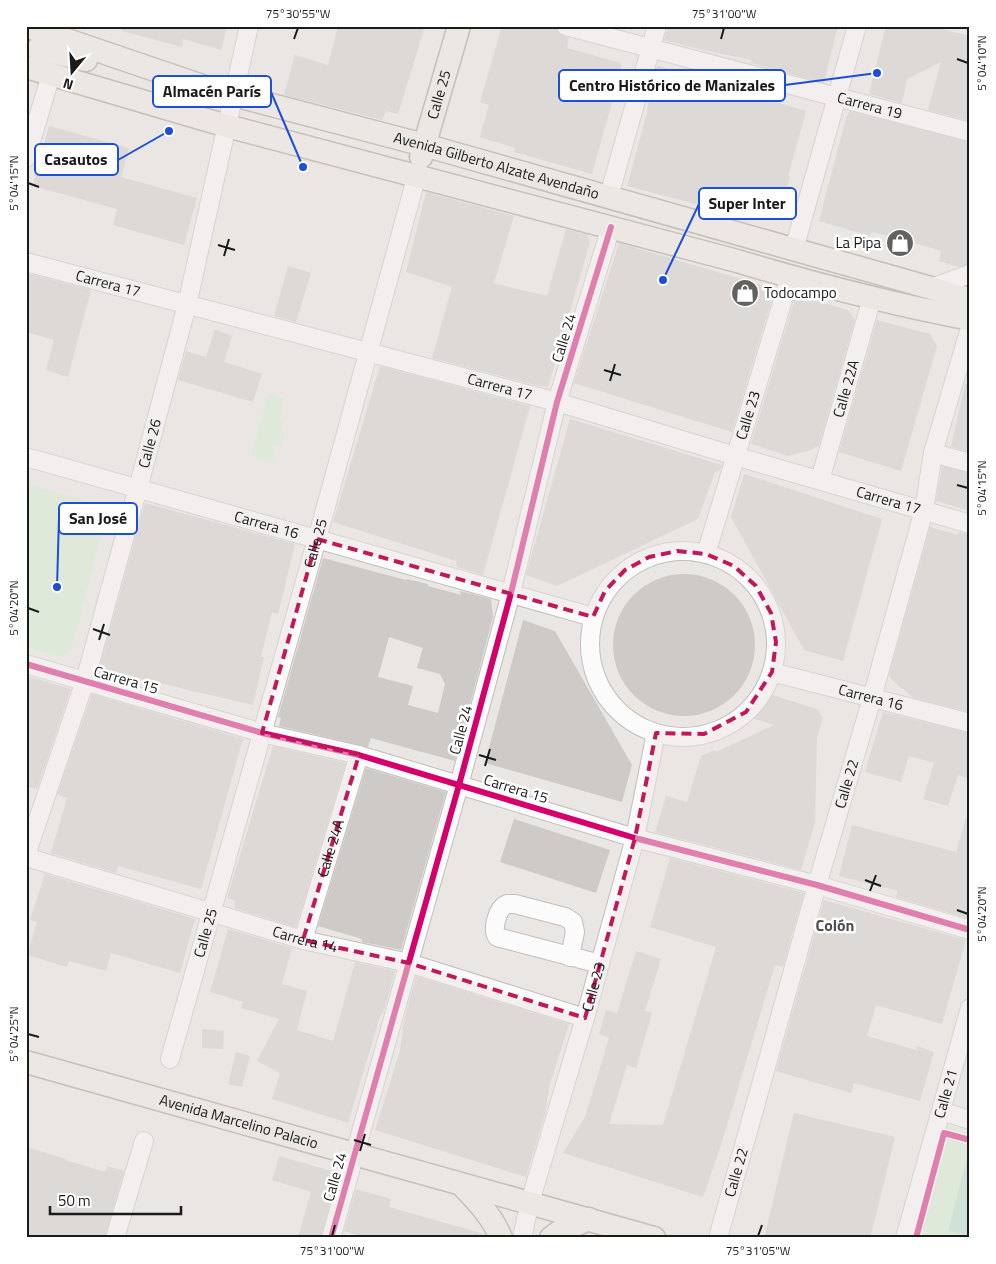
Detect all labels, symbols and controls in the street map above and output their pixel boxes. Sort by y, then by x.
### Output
text: 75°30'55"W [266,4,331,23]
text: 75°31'00"W [692,4,757,23]
text: 5°04'10"N [972,35,991,91]
north arrow [48,48,98,98]
street label: Calle 25 [421,67,457,122]
callout: Centro Histórico de Manizales [559,70,785,101]
text: N [60,73,76,96]
text: Centro Histórico de Manizales [569,73,775,97]
callout: Almacén París [153,76,271,107]
text: Almacén París [163,79,261,103]
street label: Carrera 19 [835,86,905,125]
street label: Avenida Gilberto Alzate Avendaño [391,126,602,205]
callout: Casautos [35,144,118,175]
text: Casautos [44,147,108,171]
text: 5°04'15"N [4,155,23,211]
callout: Super Inter [699,188,796,219]
text: Super Inter [708,191,786,215]
shop icon: La Pipa [885,228,915,258]
place label: La Pipa [835,231,881,254]
street label: Carrera 17 [73,264,143,303]
shop icon: Todocampo [730,278,760,308]
place label: Todocampo [764,281,837,304]
street label: Calle 24 [545,310,582,365]
street label: Calle 22A [826,357,865,420]
street label: Carrera 17 [465,367,535,406]
street label: Calle 23 [729,388,766,443]
street label: Calle 26 [132,416,167,471]
text: 5°04'15"N [972,460,991,516]
street label: Carrera 17 [854,480,924,520]
callout: San José [59,503,137,534]
street label: Carrera 16 [232,504,302,544]
text: San José [69,506,127,530]
street label: Calle 25 [297,516,333,570]
text: 5°04'20"N [4,580,23,636]
street label: Carrera 15 [91,659,161,700]
street label: Carrera 16 [836,678,906,716]
street label: Calle 24 [443,703,478,757]
street label: Calle 22 [828,756,864,811]
street label: Carrera 15 [481,768,551,809]
street label: Calle 24A [311,816,350,880]
text: 5°04'20"N [972,886,991,942]
street label: Calle 25 [187,905,223,960]
district label: Colón [816,913,854,937]
street label: Carrera 14 [270,920,340,958]
street label: Calle 23 [575,960,611,1014]
text: 5°04'25"N [4,1006,23,1062]
street label: Calle 21 [927,1066,963,1121]
street label: Avenida Marcelino Palacio [157,1088,321,1154]
street label: Calle 22 [718,1145,754,1200]
street label: Calle 24 [317,1150,353,1204]
scale bar [50,1184,181,1216]
text: 50 m [58,1189,91,1212]
text: 75°31'00"W [300,1241,365,1260]
text: 75°31'05"W [726,1241,791,1260]

